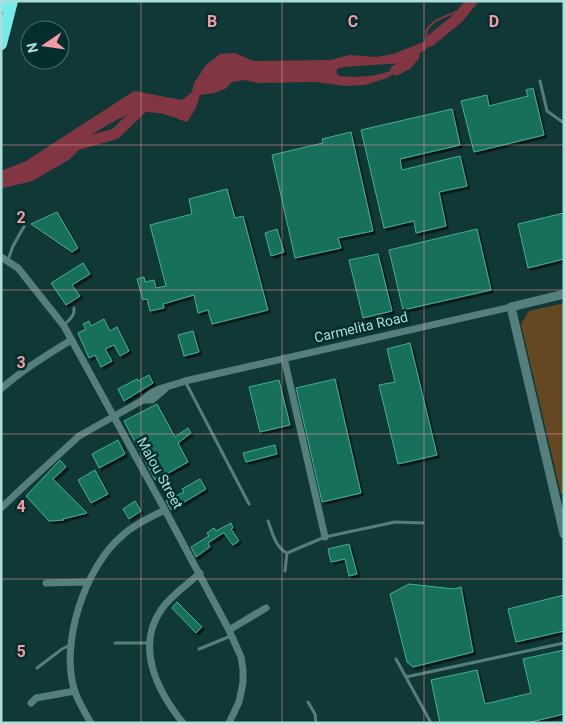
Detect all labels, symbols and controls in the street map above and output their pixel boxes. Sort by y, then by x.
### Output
text: B [207,12,217,31]
text: C [348,12,358,31]
text: D [489,12,499,31]
north arrow [20,20,70,70]
text: N [23,41,41,55]
text: 2 [16,208,26,227]
street label: Carmelita Road [313,308,409,346]
text: 3 [16,353,26,372]
street label: Malou Street [134,434,186,512]
text: 4 [16,497,26,516]
text: 5 [16,642,26,661]

